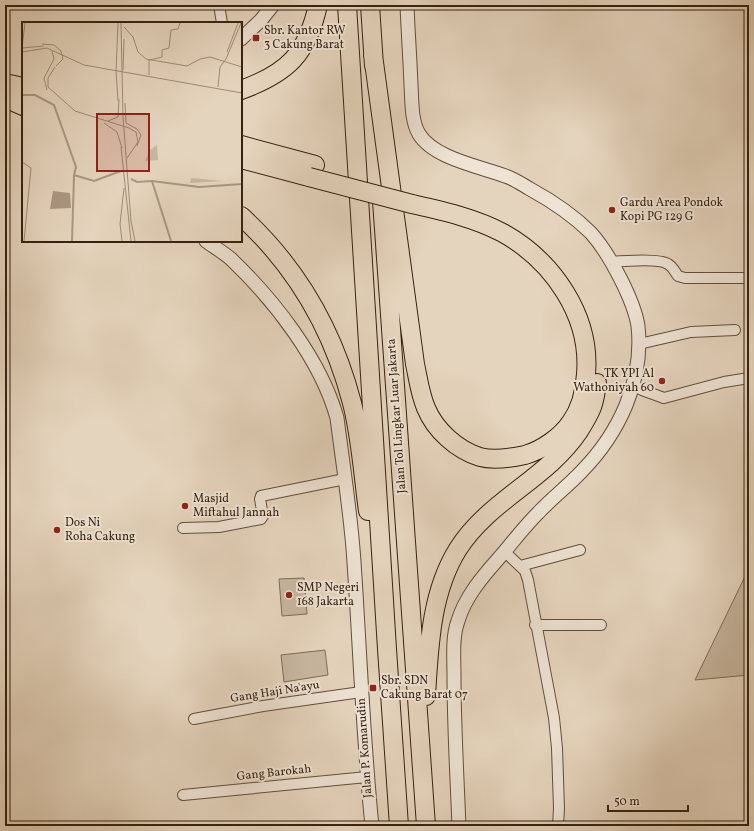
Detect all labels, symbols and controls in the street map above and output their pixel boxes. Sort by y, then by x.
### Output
inset map [22,22,242,242]
place label: Sbr. Kantor RW 3 Cakung Barat [264,23,346,53]
marker: Sbr. Kantor RW 3 Cakung Barat [251,33,261,43]
place label: Gardu Area Pondok Kopi PG 129 G [620,195,724,225]
marker: Gardu Area Pondok Kopi PG 129 G [607,205,617,215]
street label: Jalan Tol Lingkar Luar Jakarta [384,338,410,494]
place label: TK YPI Al Wathoniyah 60 [573,366,654,396]
marker: TK YPI Al Wathoniyah 60 [657,376,667,386]
place label: Masjid Miftahul Jannah [193,491,279,521]
marker: Masjid Miftahul Jannah [180,501,190,511]
place label: Dos Ni Roha Cakung [65,515,135,545]
marker: Dos Ni Roha Cakung [52,525,62,535]
place label: SMP Negeri 168 Jakarta [297,580,360,610]
marker: SMP Negeri 168 Jakarta [284,590,294,600]
place label: Sbr. SDN Cakung Barat 07 [381,673,468,703]
street label: Gang Haji Na'ayu [229,677,321,707]
marker: Sbr. SDN Cakung Barat 07 [368,683,378,693]
street label: Jalan P. Komarudin [354,698,376,798]
street label: Gang Barokah [236,761,312,785]
scale bar [608,787,688,813]
text: 50 m [614,794,640,810]

